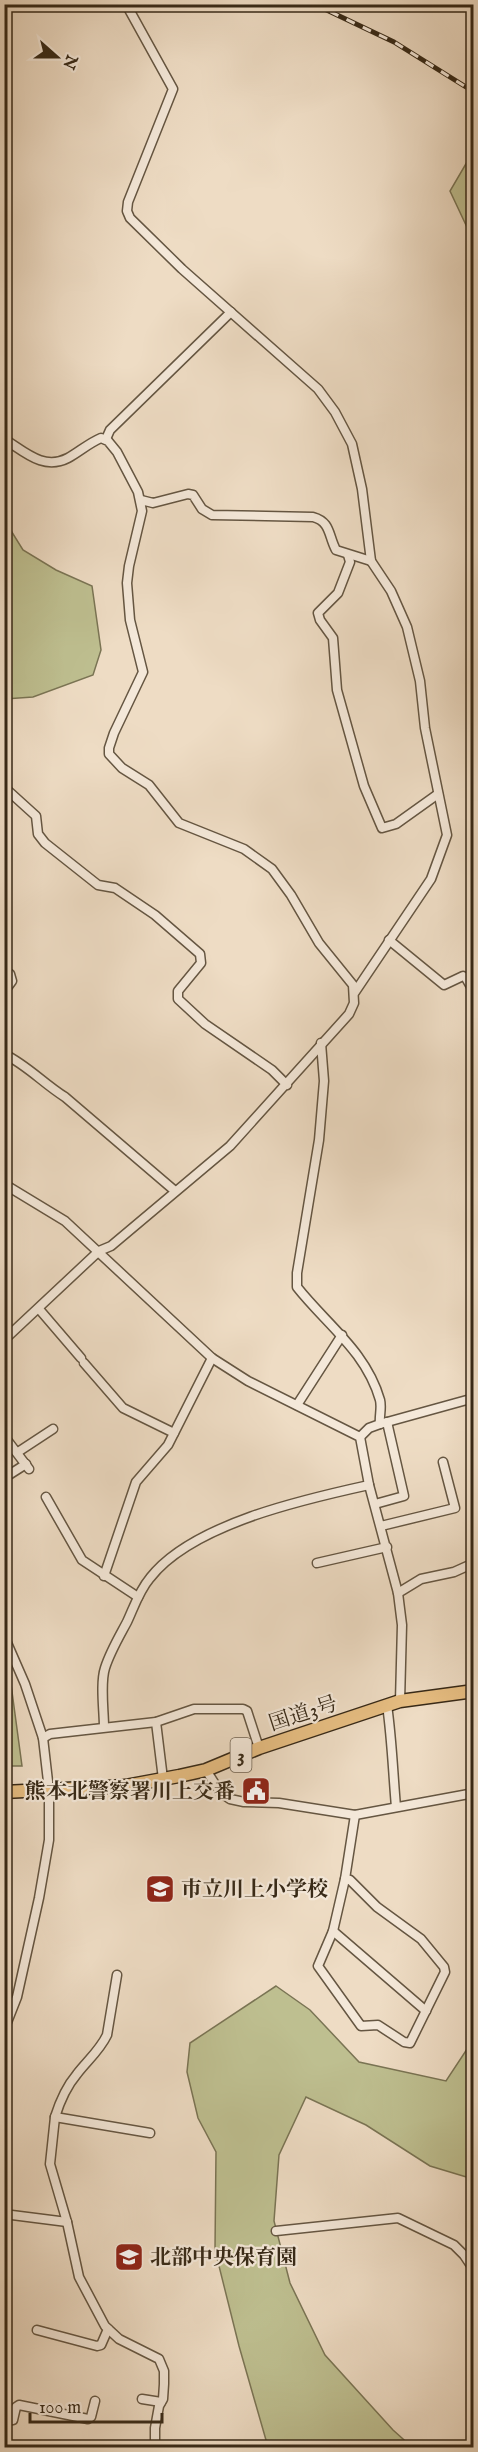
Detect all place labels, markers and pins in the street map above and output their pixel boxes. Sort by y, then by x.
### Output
public building icon: 熊本北警察署川上交番 [240,1775,272,1807]
place label: 熊本北警察署川上交番 [25,1779,235,1806]
school or university icon: 市立川上小学校 [144,1873,176,1905]
place label: 市立川上小学校 [181,1877,328,1904]
school or university icon: 北部中央保育園 [113,2241,145,2273]
place label: 北部中央保育園 [150,2245,297,2272]

